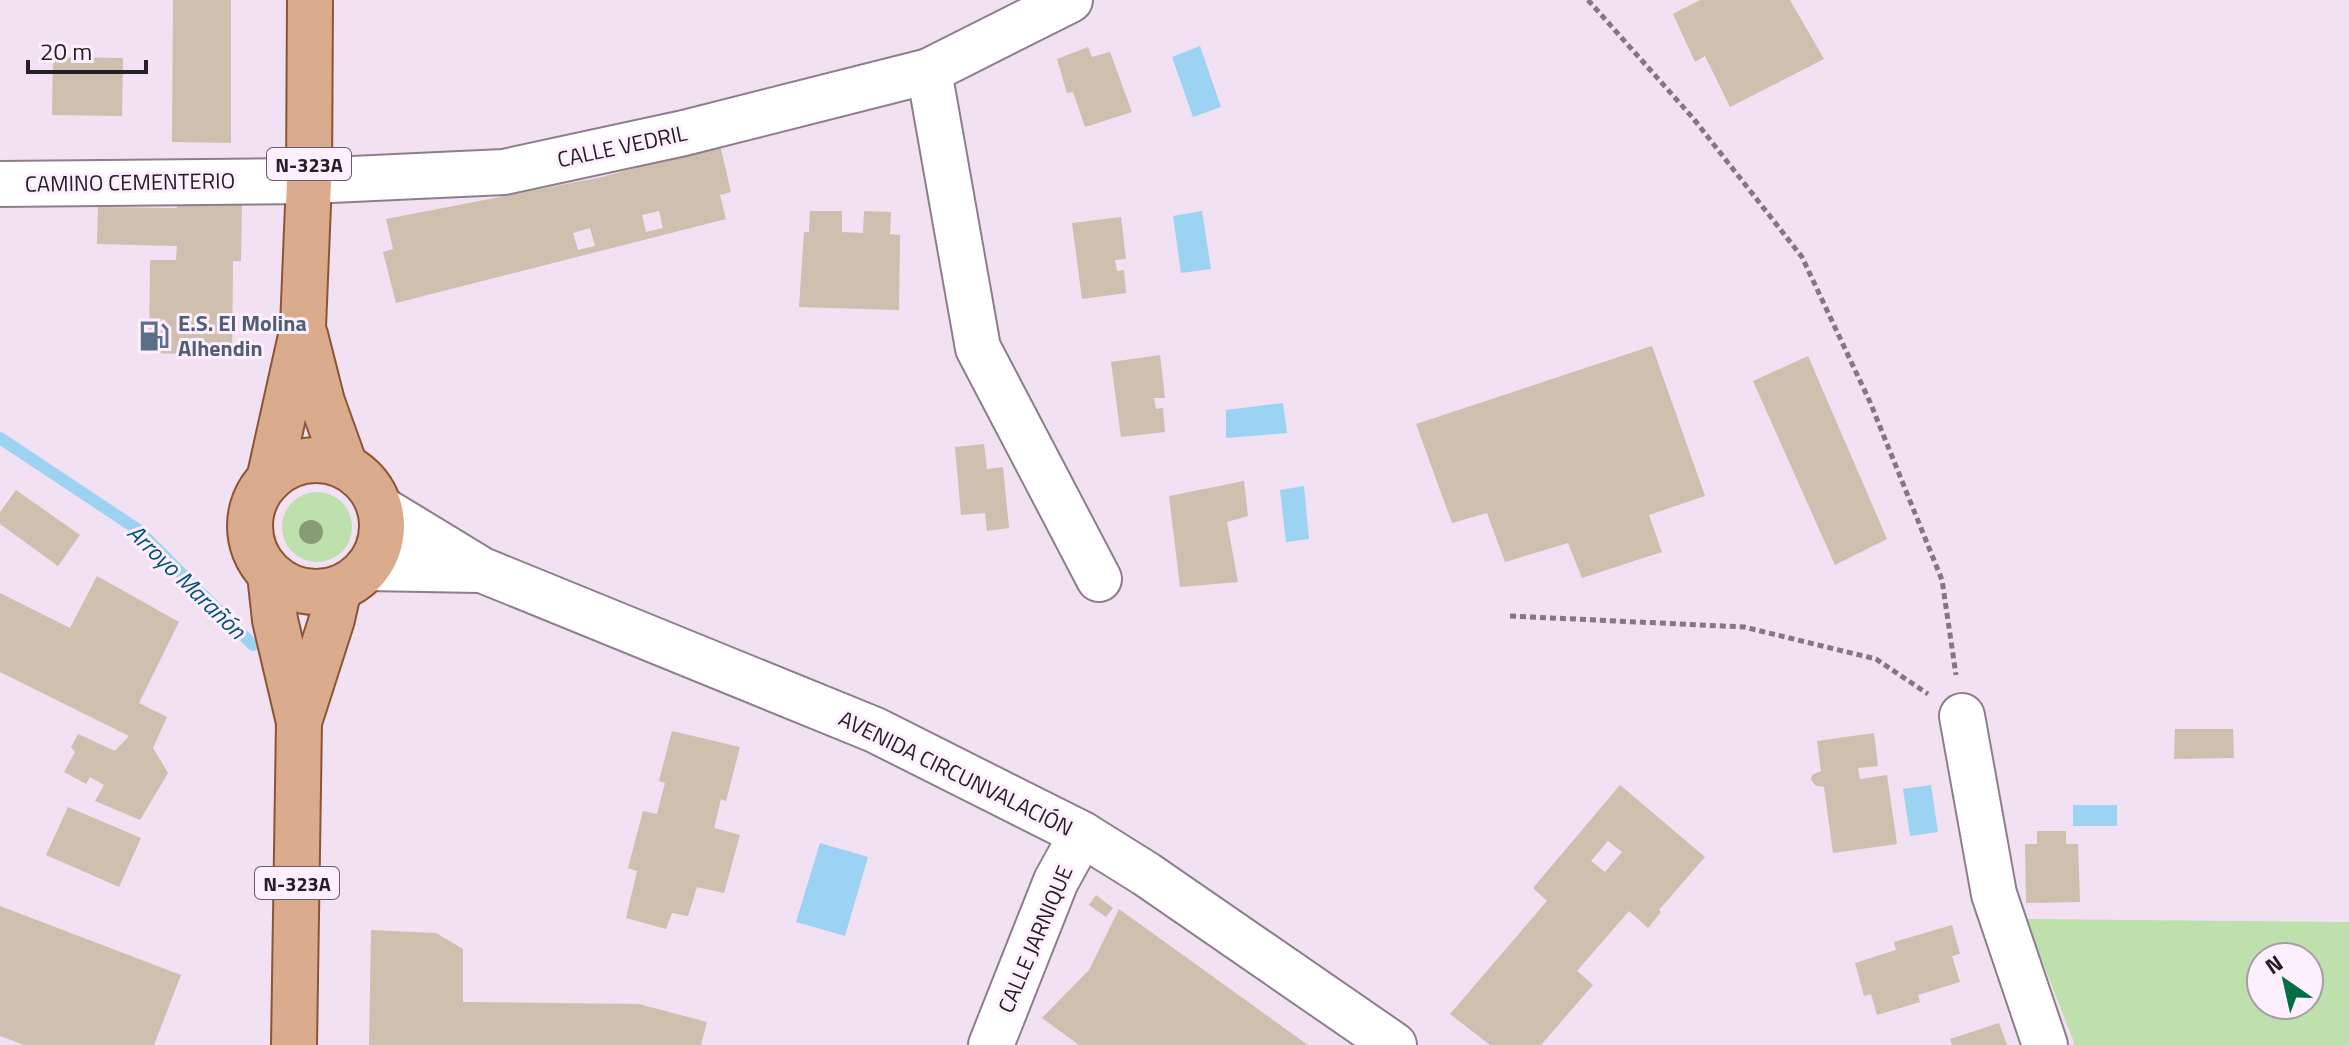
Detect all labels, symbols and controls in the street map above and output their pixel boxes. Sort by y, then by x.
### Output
scale bar [28,24,146,74]
text: 20 m [40,33,92,69]
street label: CALLE VEDRIL [554,116,690,176]
road number: N-323A [267,148,351,180]
street label: CAMINO CEMENTERIO [25,163,235,201]
place label: E.S. El Molina Alhendin [178,306,307,365]
fuel station icon: E.S. El Molina Alhendin [137,319,171,353]
water label: Arroyo Marañón [119,515,255,648]
street label: AVENIDA CIRCUNVALACIÓN [833,701,1079,845]
street label: CALLE JARNIQUE [989,860,1081,1018]
road number: N-323A [255,867,339,899]
north arrow [2245,941,2325,1021]
text: N [2258,946,2290,983]

